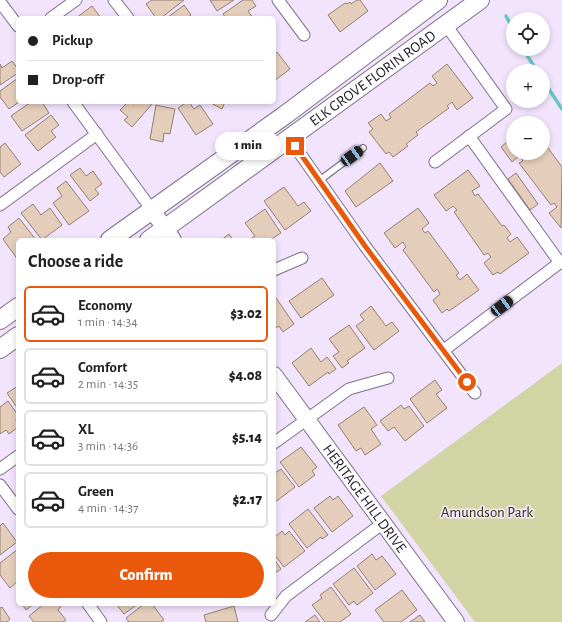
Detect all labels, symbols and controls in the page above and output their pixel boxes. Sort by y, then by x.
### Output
map controls [506,12,550,160]
button: locate [506,12,550,56]
street label: ELK GROVE FLORIN ROAD [307,28,439,129]
text: Pickup [52,33,93,48]
button: + [506,64,550,108]
text: Drop-off [52,72,104,87]
button: − [506,116,550,160]
callout: 1 min [215,132,281,160]
route end [286,137,304,155]
text: 1 min [234,139,262,152]
car [339,144,365,168]
text: Choose a ride [28,253,123,271]
car [489,294,515,318]
icon: car [30,296,66,332]
text: Economy [78,298,132,313]
text: $3.02 [230,306,262,321]
text: 1 min · 14:34 [78,316,137,329]
icon: car [30,358,66,394]
text: Comfort [78,360,127,375]
text: $4.08 [229,368,262,383]
route start [458,373,476,391]
text: 2 min · 14:35 [78,378,138,391]
icon: car [30,420,66,456]
text: XL [78,422,94,437]
text: $5.14 [232,430,262,445]
text: 3 min · 14:36 [78,440,138,453]
street label: HERITAGE HILL DRIVE [320,442,409,555]
icon: car [30,482,66,518]
text: Green [78,484,114,499]
text: $2.17 [232,492,262,507]
text: 4 min · 14:37 [78,502,138,515]
park label: Amundson Park [441,505,533,520]
button: Confirm [28,552,264,598]

